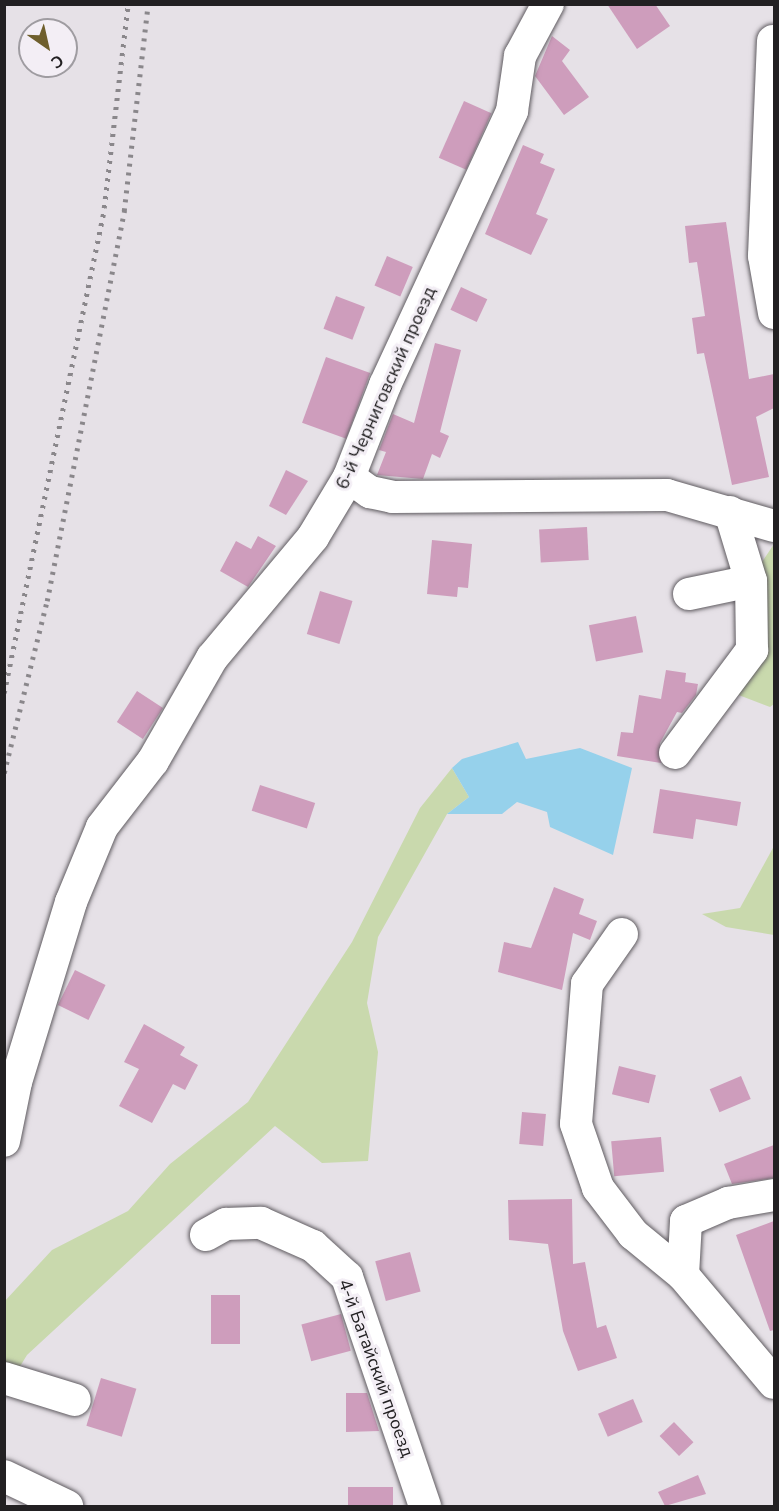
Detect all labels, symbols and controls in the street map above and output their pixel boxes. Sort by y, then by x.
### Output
north arrow [18,18,78,78]
text: С [46,49,68,73]
street label: 6-й Черниговский проезд [331,283,441,493]
street label: 4-й Батайский проезд [334,1276,418,1460]

